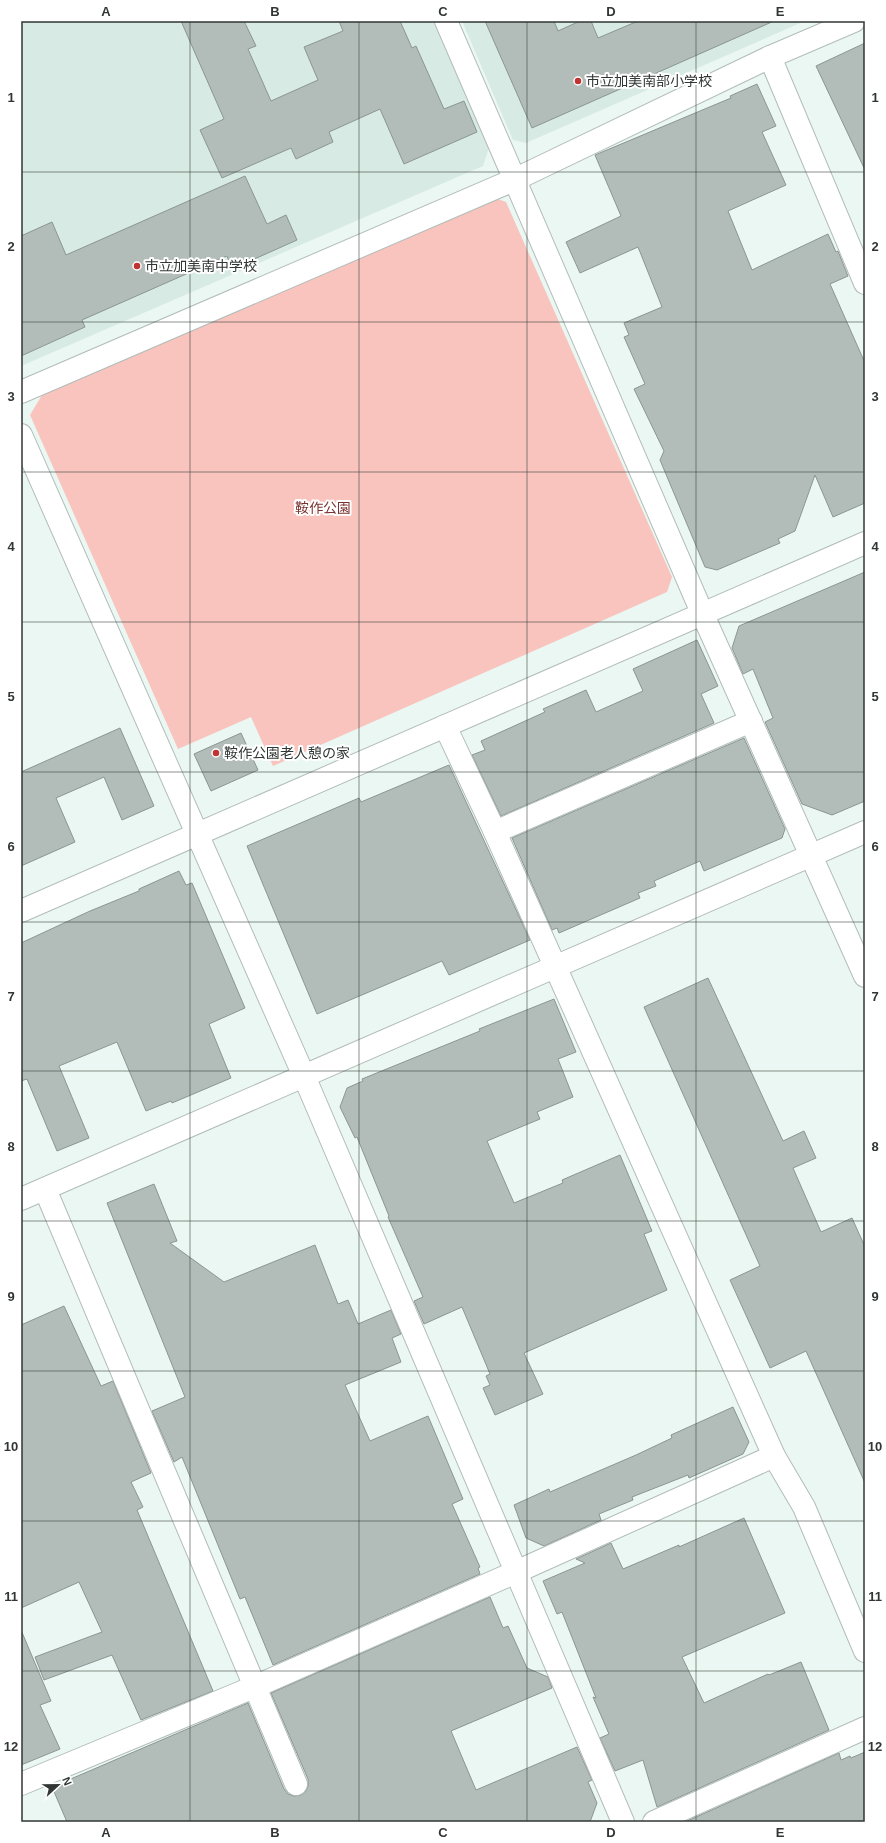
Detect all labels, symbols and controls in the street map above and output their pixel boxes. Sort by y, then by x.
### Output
text: A [101,4,111,19]
text: B [270,4,280,19]
text: C [438,4,448,19]
text: D [606,4,616,19]
text: E [776,4,785,19]
place label: 市立加美南部小学校 [586,73,712,89]
marker: 市立加美南部小学校 [573,76,583,86]
text: 1 [7,90,15,105]
text: 1 [871,90,879,105]
text: 2 [7,239,15,254]
text: 2 [871,239,879,254]
place label: 市立加美南中学校 [145,258,257,274]
marker: 市立加美南中学校 [132,261,142,271]
text: 3 [7,389,15,404]
text: 3 [871,389,879,404]
park label: 鞍作公園 [295,500,351,516]
text: 4 [7,539,15,554]
text: 4 [871,539,879,554]
text: 5 [7,689,15,704]
text: 5 [871,689,879,704]
place label: 鞍作公園老人憩の家 [224,745,350,761]
marker: 鞍作公園老人憩の家 [211,748,221,758]
text: 6 [7,839,15,854]
text: 6 [871,839,879,854]
text: 7 [7,989,15,1004]
text: 7 [871,989,879,1004]
text: 8 [7,1139,15,1154]
text: 8 [871,1139,879,1154]
text: 9 [7,1289,15,1304]
text: 9 [871,1289,879,1304]
text: 10 [4,1439,18,1454]
text: 10 [868,1439,882,1454]
text: 11 [4,1589,18,1604]
text: 11 [868,1589,882,1604]
text: 12 [4,1739,18,1754]
text: 12 [868,1739,882,1754]
north arrow [38,1765,78,1805]
text: N [60,1775,74,1787]
text: A [101,1825,111,1840]
text: B [270,1825,280,1840]
text: C [438,1825,448,1840]
text: D [606,1825,616,1840]
text: E [776,1825,785,1840]

